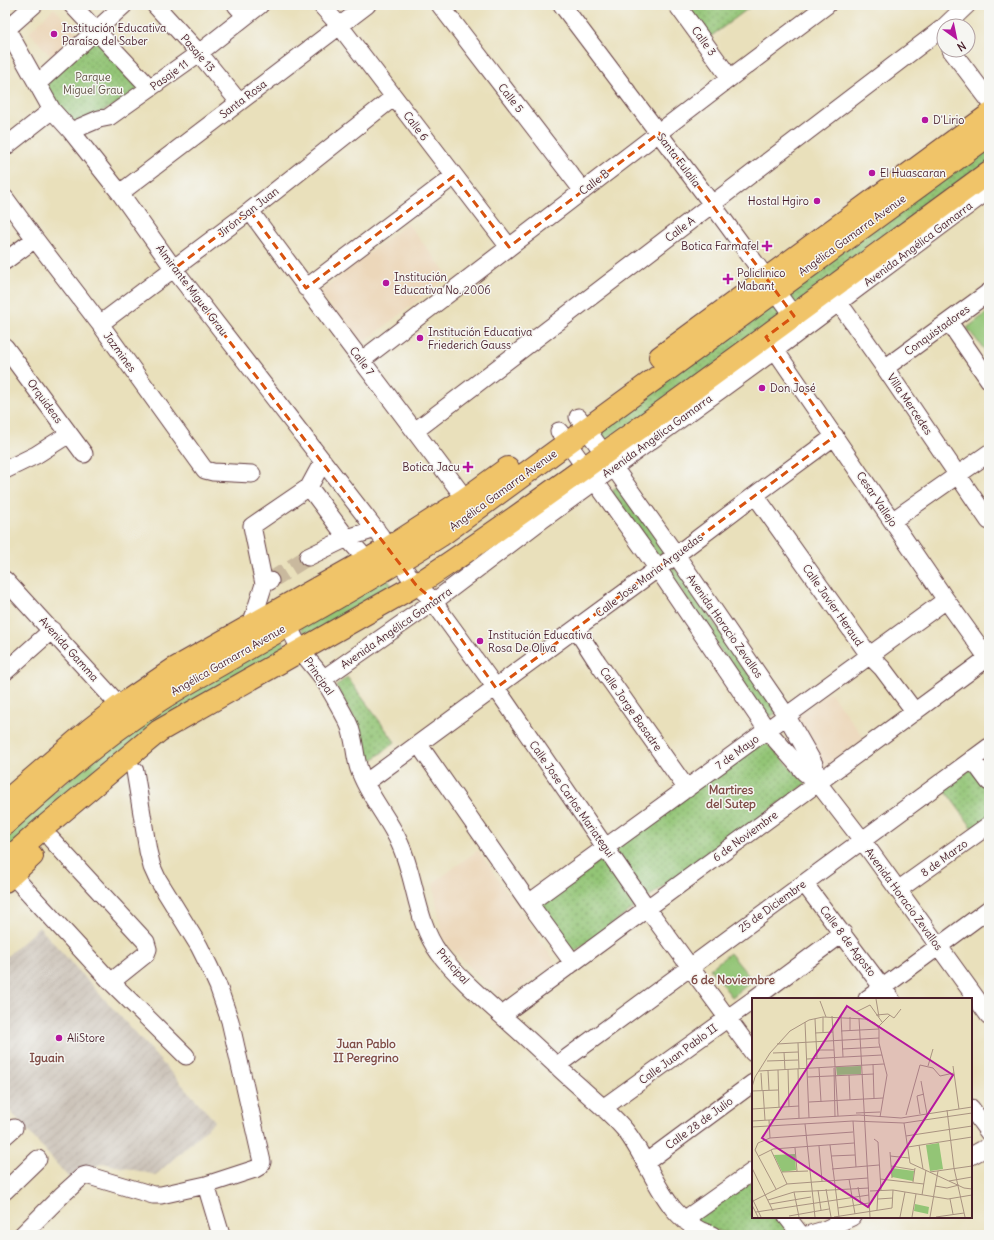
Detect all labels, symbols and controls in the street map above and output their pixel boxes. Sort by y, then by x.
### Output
north arrow [936,18,976,58]
place label: Institución Educativa Paraíso del Saber [62,21,166,48]
street label: Calle 3 [689,23,719,59]
marker: Institución Educativa Paraíso del Saber [49,29,59,39]
street label: Pasaje 13 [178,31,218,75]
text: N [954,38,968,54]
street label: Pasaje 11 [147,57,191,93]
park label: Parque Miguel Grau [63,70,123,97]
street label: Santa Rosa [217,77,269,121]
street label: Calle 5 [495,81,527,115]
street label: Calle 6 [400,109,432,143]
place label: D'Lirio [933,113,964,127]
marker: D'Lirio [920,115,930,125]
street label: Santa Eulalia [654,130,704,190]
street label: Calle B [576,166,612,198]
place label: El Huascaran [880,166,946,180]
marker: El Huascaran [867,168,877,178]
street label: Jirón San Juan [215,184,281,240]
street label: Angélica Gamarra Avenue [795,191,909,279]
place label: Hostal Hgiro [748,194,809,208]
marker: Hostal Hgiro [812,196,822,206]
street label: Avenida Angélica Gamarra [861,199,975,289]
street label: Calle A [662,213,698,245]
place label: Botica Farmafel [681,239,759,253]
marker: Botica Farmafel [762,241,772,251]
street label: Almirante Miguel Grau [153,242,231,339]
place label: Policlinico Mabant [737,266,786,293]
place label: Institución Educativa No. 2006 [394,270,491,297]
marker: Policlinico Mabant [722,273,734,285]
marker: Institución Educativa No. 2006 [381,278,391,288]
street label: Conquistadores [902,302,972,358]
place label: Institución Educativa Friederich Gauss [428,325,532,352]
street label: Jazmines [101,329,139,375]
marker: Institución Educativa Friederich Gauss [415,333,425,343]
street label: Calle 7 [347,344,378,379]
street label: Villa Mercedes [884,371,936,437]
street label: Orquideas [24,376,66,426]
place label: Don José [770,381,816,395]
marker: Don José [757,383,767,393]
street label: Avenida Angélica Gamarra [599,391,715,481]
street label: Angélica Gamarra Avenue [446,446,560,534]
place label: Botica Jacu [402,460,461,474]
marker: Botica Jacu [463,462,473,472]
street label: Cesar Vallejo [853,469,901,529]
street label: Calle Jose Maria Arguedas [593,530,705,620]
street label: Calle Javier Heraud [800,561,867,649]
street label: Avenida Horacio Zevallos [684,571,766,681]
street label: Avenida Angélica Gamarra [338,584,454,672]
street label: Avenida Gamma [36,614,102,684]
street label: Angélica Gamarra Avenue [168,622,288,698]
place label: Institución Educativa Rosa De Oliva [488,628,592,655]
marker: Institución Educativa Rosa De Oliva [475,636,485,646]
street label: Principal [301,654,337,698]
street label: Calle Jorge Basadre [597,664,665,754]
street label: 7 de Mayo [712,732,762,772]
street label: Calle Jose Carlos Mariategui [526,738,618,860]
district label: Martires del Sutep [706,782,756,812]
street label: 6 de Noviembre [710,808,780,864]
street label: 8 de Marzo [918,836,970,880]
street label: Avenida Horacio Zevallos [862,845,946,953]
street label: 25 de Diciembre [736,877,809,935]
street label: Calle 8 de Agosto [817,903,879,979]
street label: Principal [434,945,472,987]
district label: 6 de Noviembre [691,972,776,987]
inset map [752,998,972,1218]
street label: Calle Juan Pablo II [636,1021,720,1087]
place label: AliStore [67,1031,105,1045]
marker: AliStore [54,1033,64,1043]
district label: Juan Pablo II Peregrino [333,1036,399,1066]
district label: Iguain [29,1050,65,1066]
street label: Calle 28 de Julio [663,1094,735,1152]

